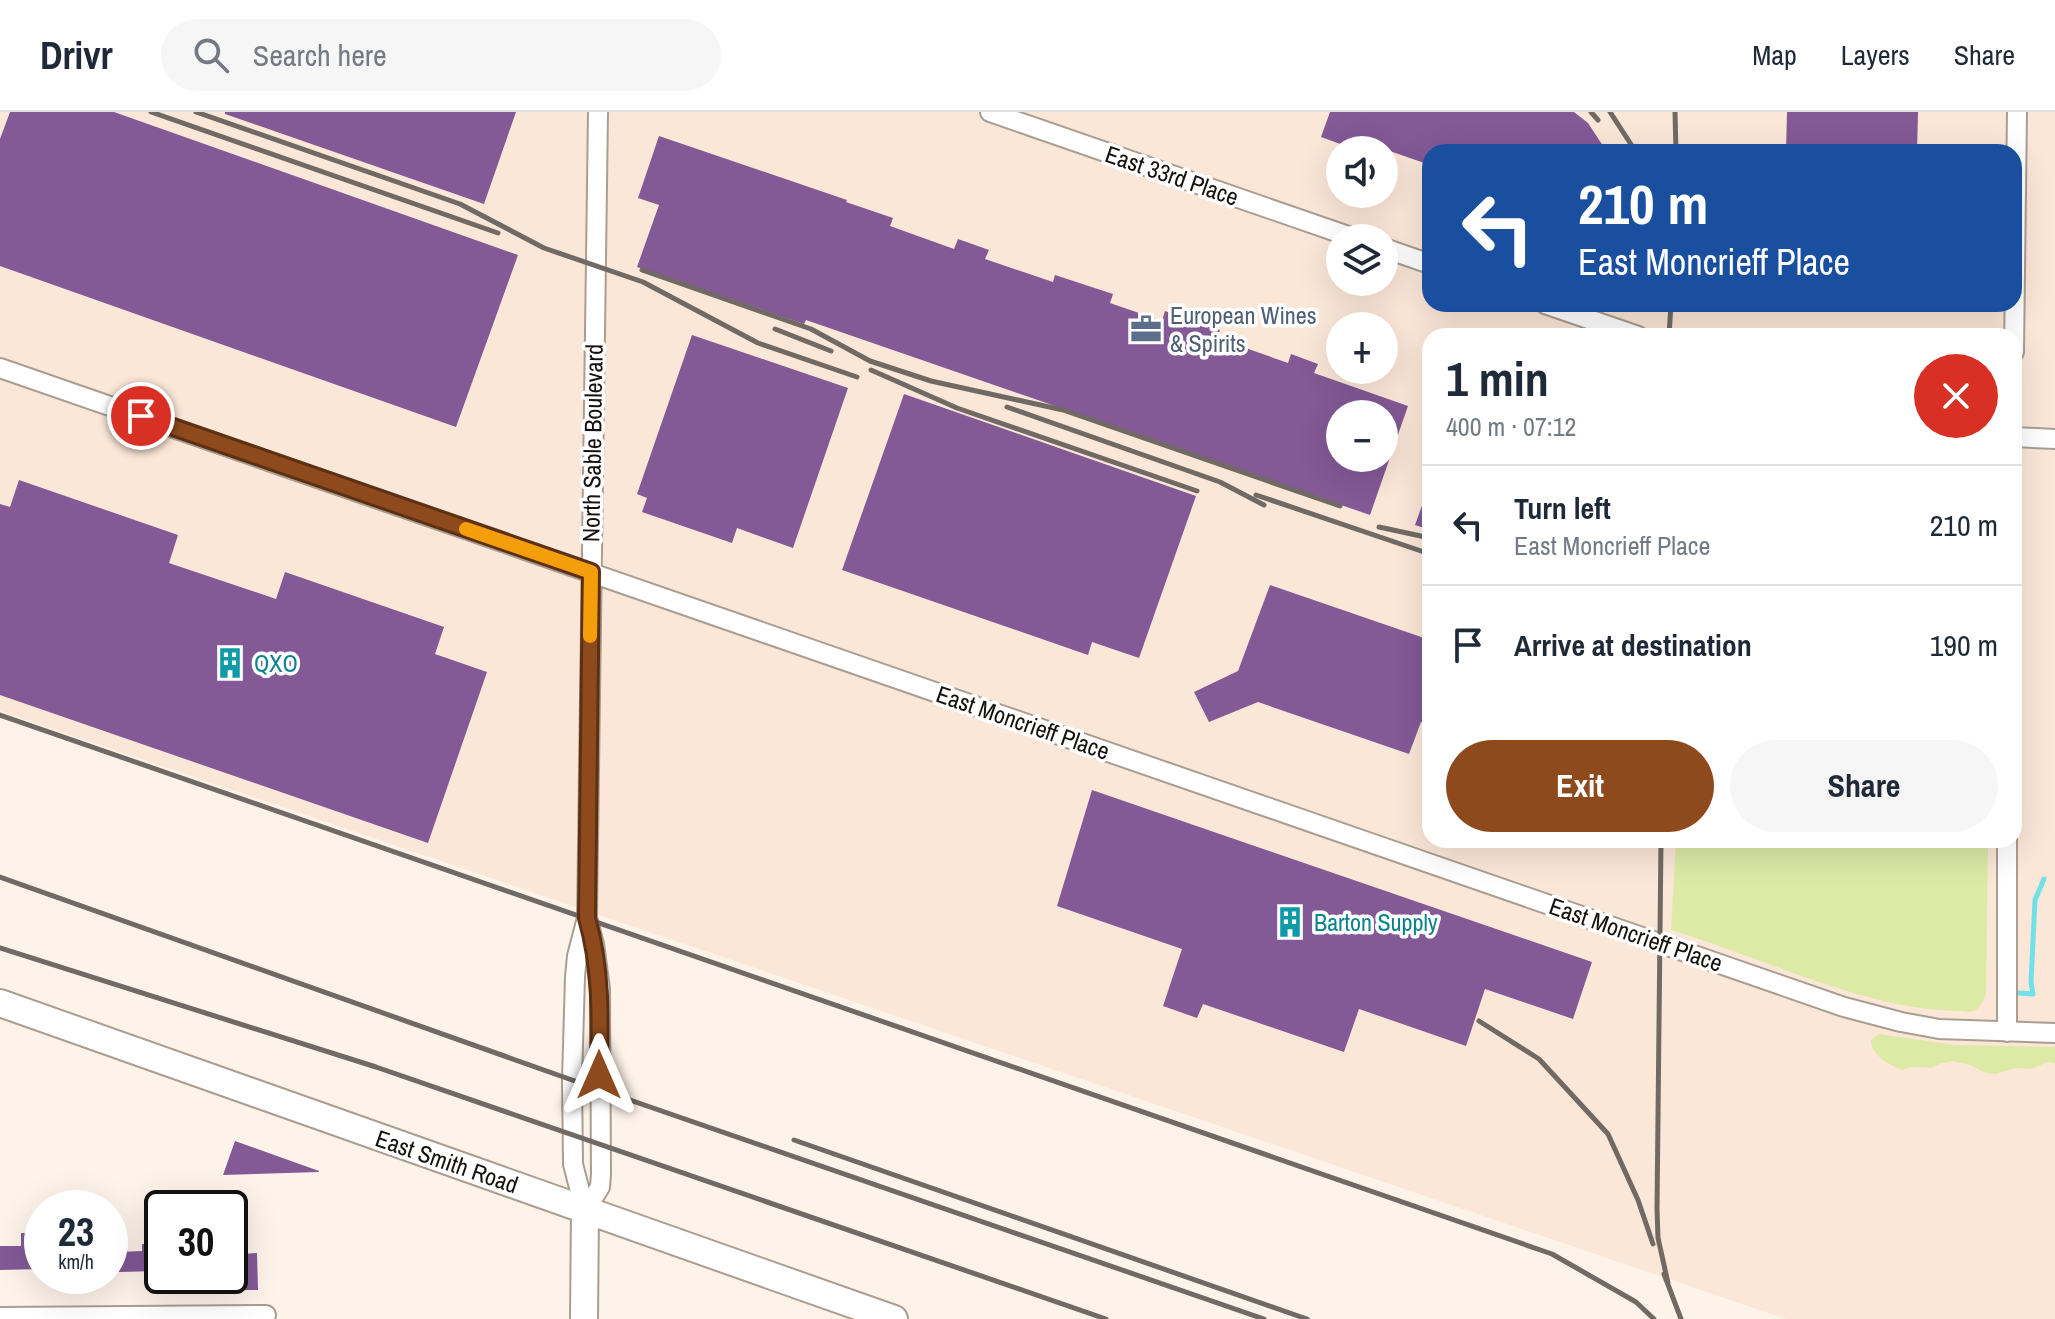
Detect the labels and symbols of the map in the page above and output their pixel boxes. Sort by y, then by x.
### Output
street label: East 33rd Place [1101,137,1243,213]
place label: European Wines & Spirits [1170,299,1317,359]
office icon: European Wines & Spirits [1129,312,1163,346]
street label: North Sable Boulevard [574,344,610,542]
pin [107,382,175,450]
building icon: QXO [213,646,247,680]
place label: QXO [254,647,298,679]
street label: East Moncrieff Place [932,677,1114,767]
street label: East Moncrieff Place [1545,889,1727,979]
building icon: Barton Supply [1273,905,1307,939]
place label: Barton Supply [1314,906,1438,938]
position arrow [557,1033,641,1117]
street label: East Smith Road [371,1122,523,1200]
speed limit sign: 30 [144,1190,248,1294]

